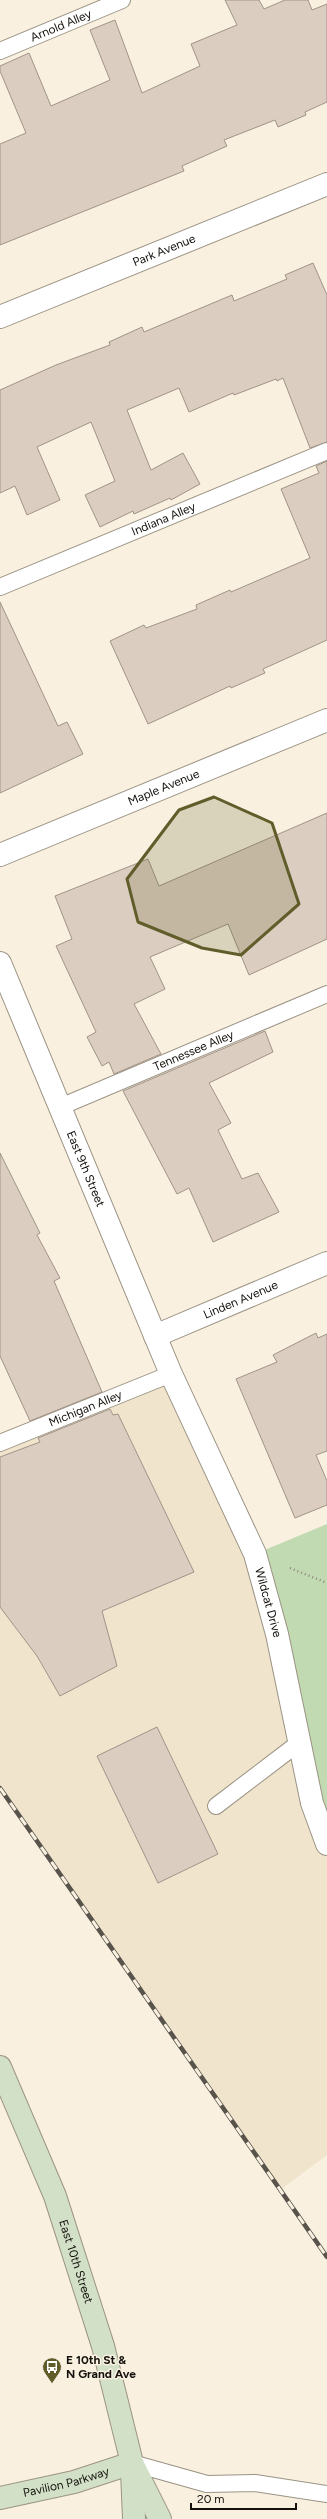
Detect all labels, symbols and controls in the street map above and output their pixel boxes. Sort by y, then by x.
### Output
street label: Arnold Alley [28,6,94,44]
street label: Park Avenue [131,231,198,269]
street label: Indiana Alley [129,499,198,539]
street label: Maple Avenue [126,766,202,808]
street label: Tennessee Alley [151,1027,236,1074]
street label: East 9th Street [64,1129,108,1209]
street label: Linden Avenue [201,1277,280,1322]
street label: Michigan Alley [47,1387,125,1430]
street label: Wildcat Drive [252,1566,285,1639]
street label: East 10th Street [56,2218,96,2305]
place label: E 10th St & N Grand Ave [66,2353,136,2381]
bus stop icon: E 10th St & N Grand Ave [41,2356,63,2384]
street label: Pavilion Parkway [22,2464,112,2500]
scale bar [191,2485,296,2511]
text: 20 m [197,2492,225,2506]

